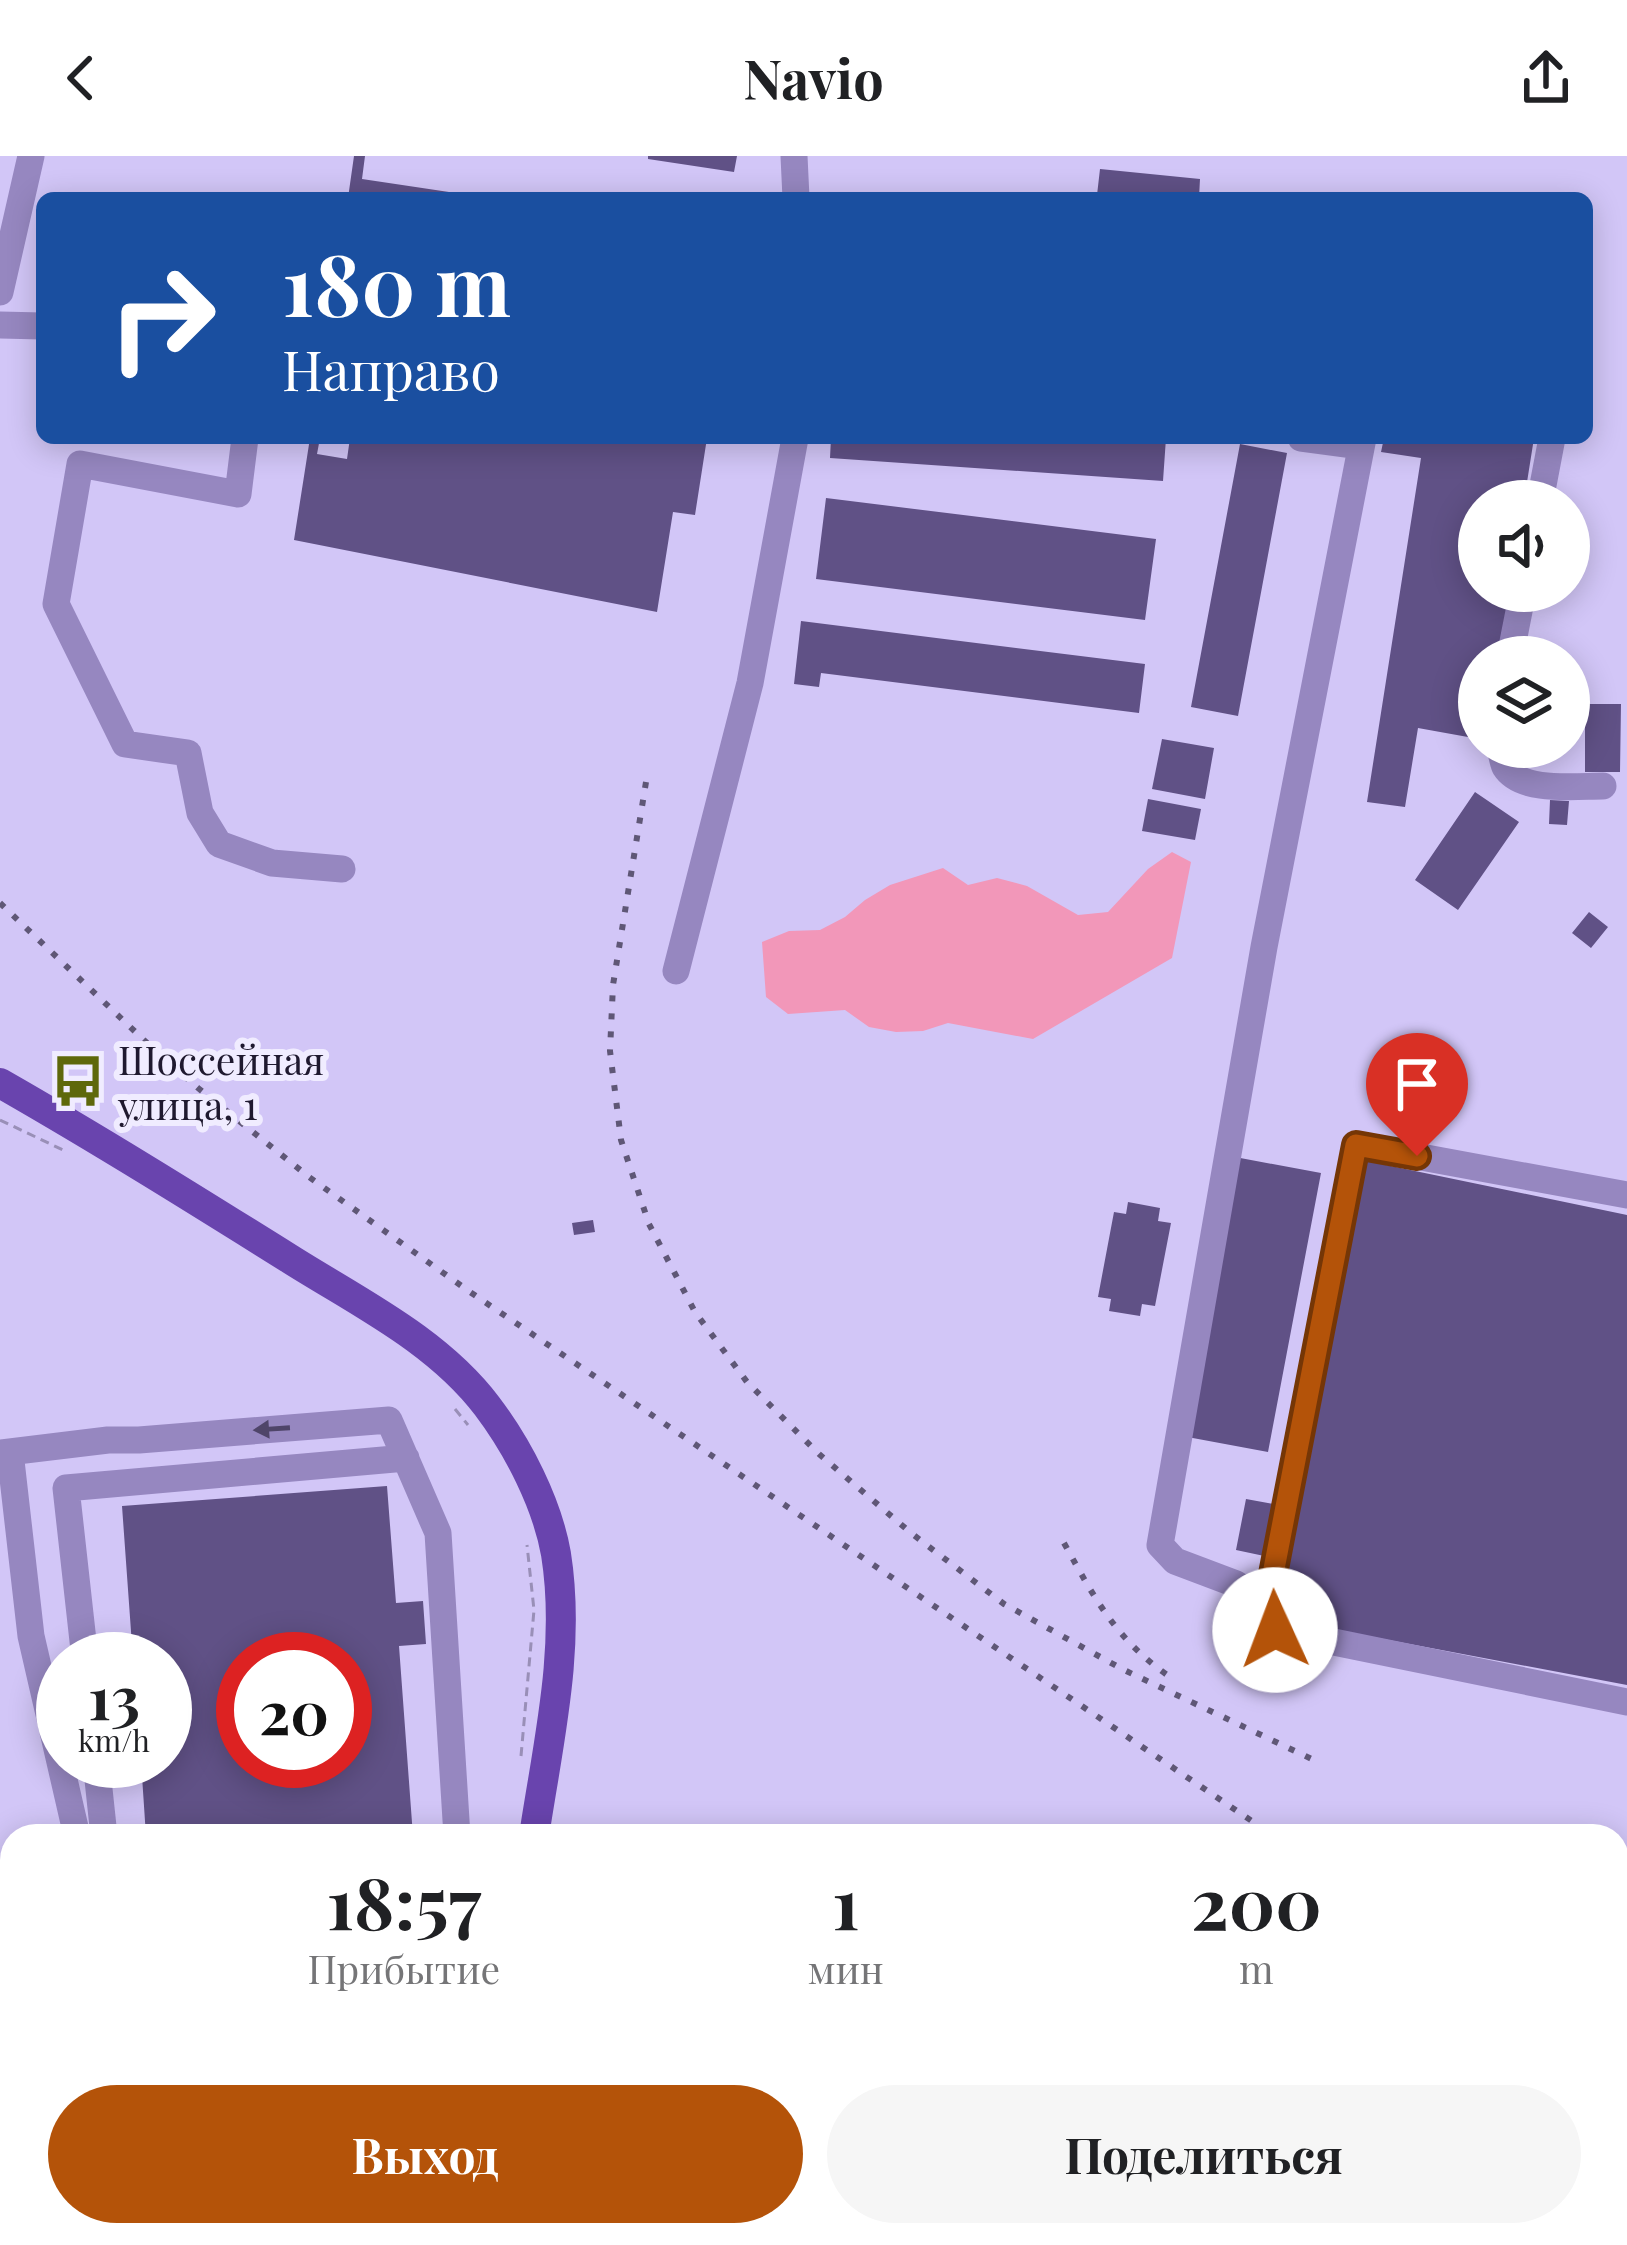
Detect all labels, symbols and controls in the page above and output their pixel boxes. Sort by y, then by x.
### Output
text: Navio [743,42,884,114]
icon: back [48,45,114,111]
icon: share [1513,45,1579,111]
text: 180 m [282,226,511,338]
icon: right [84,240,240,396]
text: Направо [282,333,500,405]
map controls [1458,480,1590,768]
button: sound [1458,480,1590,612]
button: layers [1458,636,1590,768]
place label: Шоссейная улица, 1 [117,1033,324,1130]
pin [1366,1033,1468,1156]
icon: arrive [1384,1051,1450,1117]
bus stop icon: Шоссейная улица, 1 [49,1052,107,1110]
one-way arrow [253,1420,290,1439]
position arrow [1212,1567,1338,1693]
speed limit sign: 20 [216,1632,372,1788]
text: 13 [88,1655,140,1735]
text: km/h [78,1720,150,1760]
text: 18:57 [327,1852,481,1948]
text: 1 [832,1852,859,1948]
text: 200 [1191,1852,1322,1948]
text: Прибытие [307,1942,500,1994]
text: мин [808,1942,884,1994]
text: m [1239,1942,1274,1994]
button: Выход [48,2085,803,2223]
button: Поделиться [827,2085,1581,2223]

